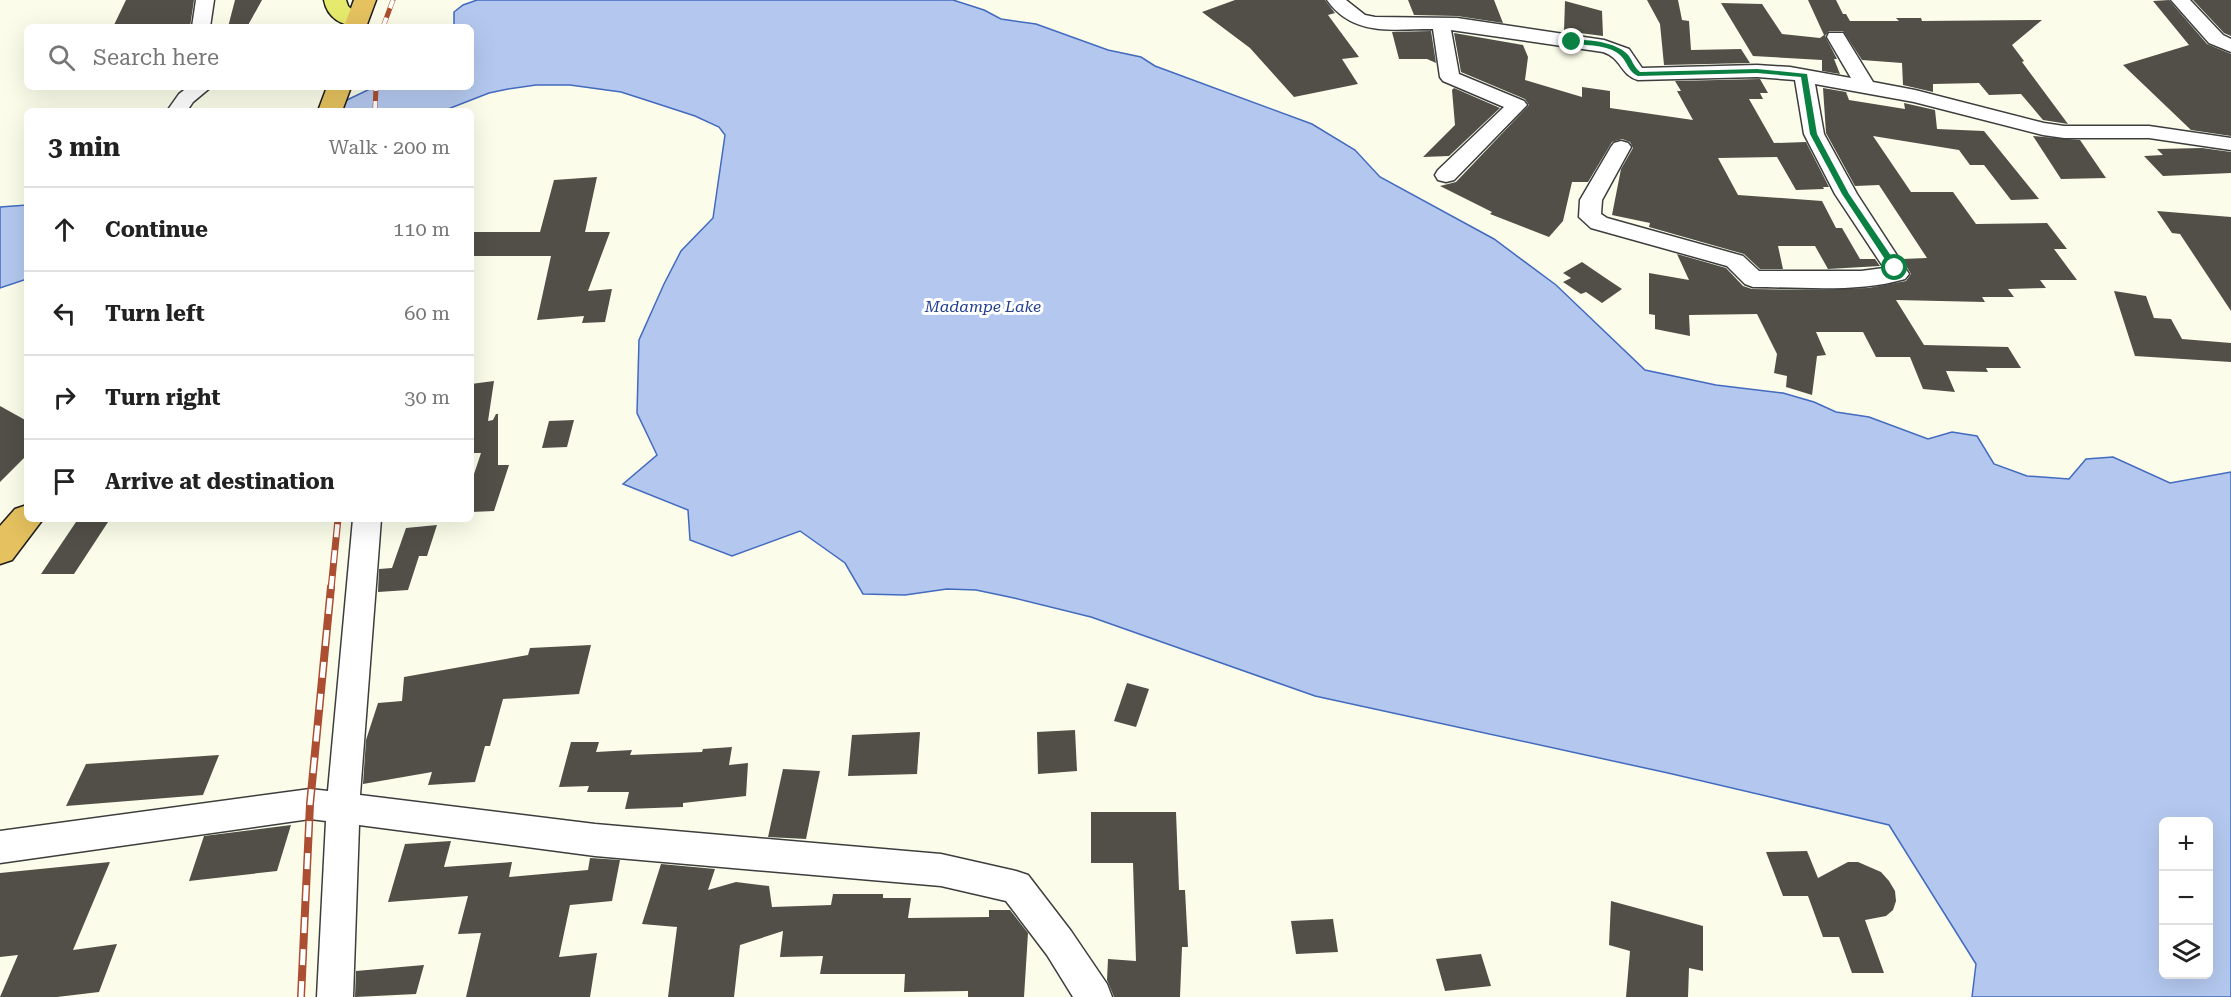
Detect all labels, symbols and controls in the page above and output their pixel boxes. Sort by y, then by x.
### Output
search box [24,24,474,90]
route end [1558,28,1584,54]
icon: search [45,41,78,74]
text: Search here [93,45,219,70]
text: 3 min [48,132,120,162]
text: Walk · 200 m [329,135,450,159]
icon: ahead [48,213,81,246]
text: Continue [105,217,208,242]
text: 110 m [393,217,450,241]
route start [1881,254,1907,280]
icon: left [48,297,81,330]
water label: Madampe Lake [924,297,1041,316]
text: Turn left [105,301,205,326]
text: 60 m [404,301,450,325]
icon: right [48,381,81,414]
text: Turn right [105,385,220,410]
text: 30 m [404,385,450,409]
icon: arrive [48,465,81,498]
text: Arrive at destination [105,469,334,494]
map controls [2159,817,2213,979]
button: + [2159,817,2213,871]
button: − [2159,871,2213,925]
button: layers [2159,925,2213,979]

